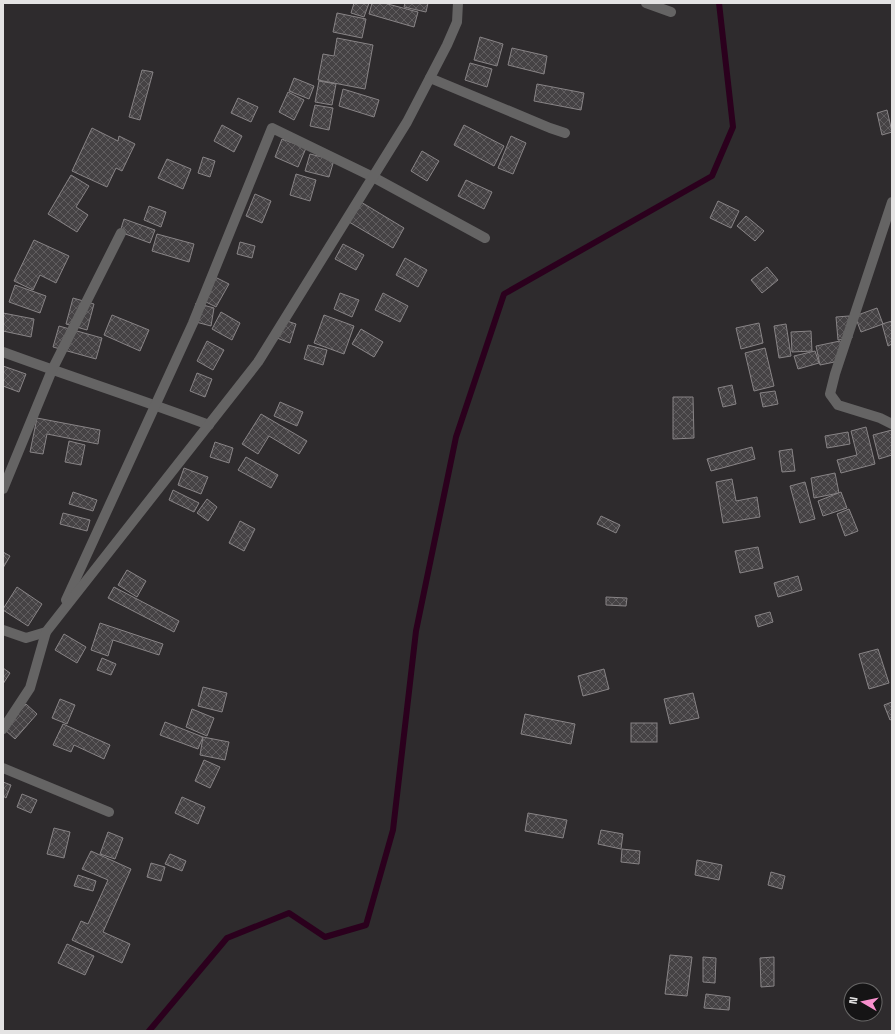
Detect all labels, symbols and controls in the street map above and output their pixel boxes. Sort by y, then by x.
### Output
north arrow [843,982,883,1022]
text: N [846,996,861,1005]

